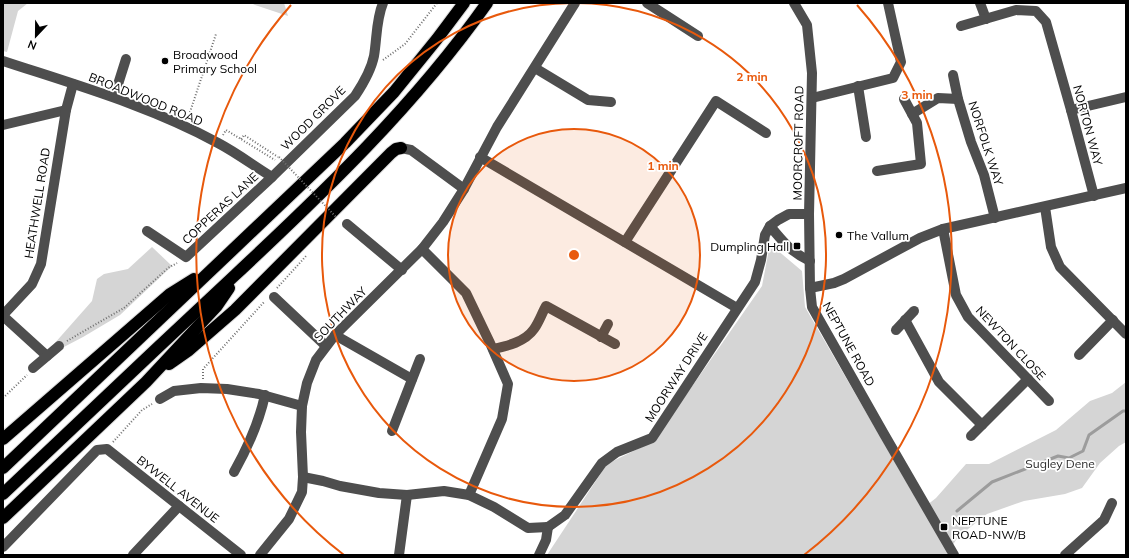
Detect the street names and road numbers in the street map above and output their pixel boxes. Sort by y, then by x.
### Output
street label: BROADWOOD ROAD [87,69,205,129]
street label: WOOD GROVE [278,83,348,153]
street label: NORTON WAY [1070,83,1106,167]
street label: MOORCROFT ROAD [789,85,807,201]
street label: NORFOLK WAY [965,99,1007,188]
street label: HEATHWELL ROAD [21,146,53,260]
street label: COPPERAS LANE [179,169,261,247]
street label: SOUTHWAY [310,283,370,344]
street label: NEPTUNE ROAD [820,299,878,389]
street label: NEWTON CLOSE [973,303,1049,383]
street label: MOORWAY DRIVE [641,329,711,425]
street label: BYWELL AVENUE [134,452,222,526]

